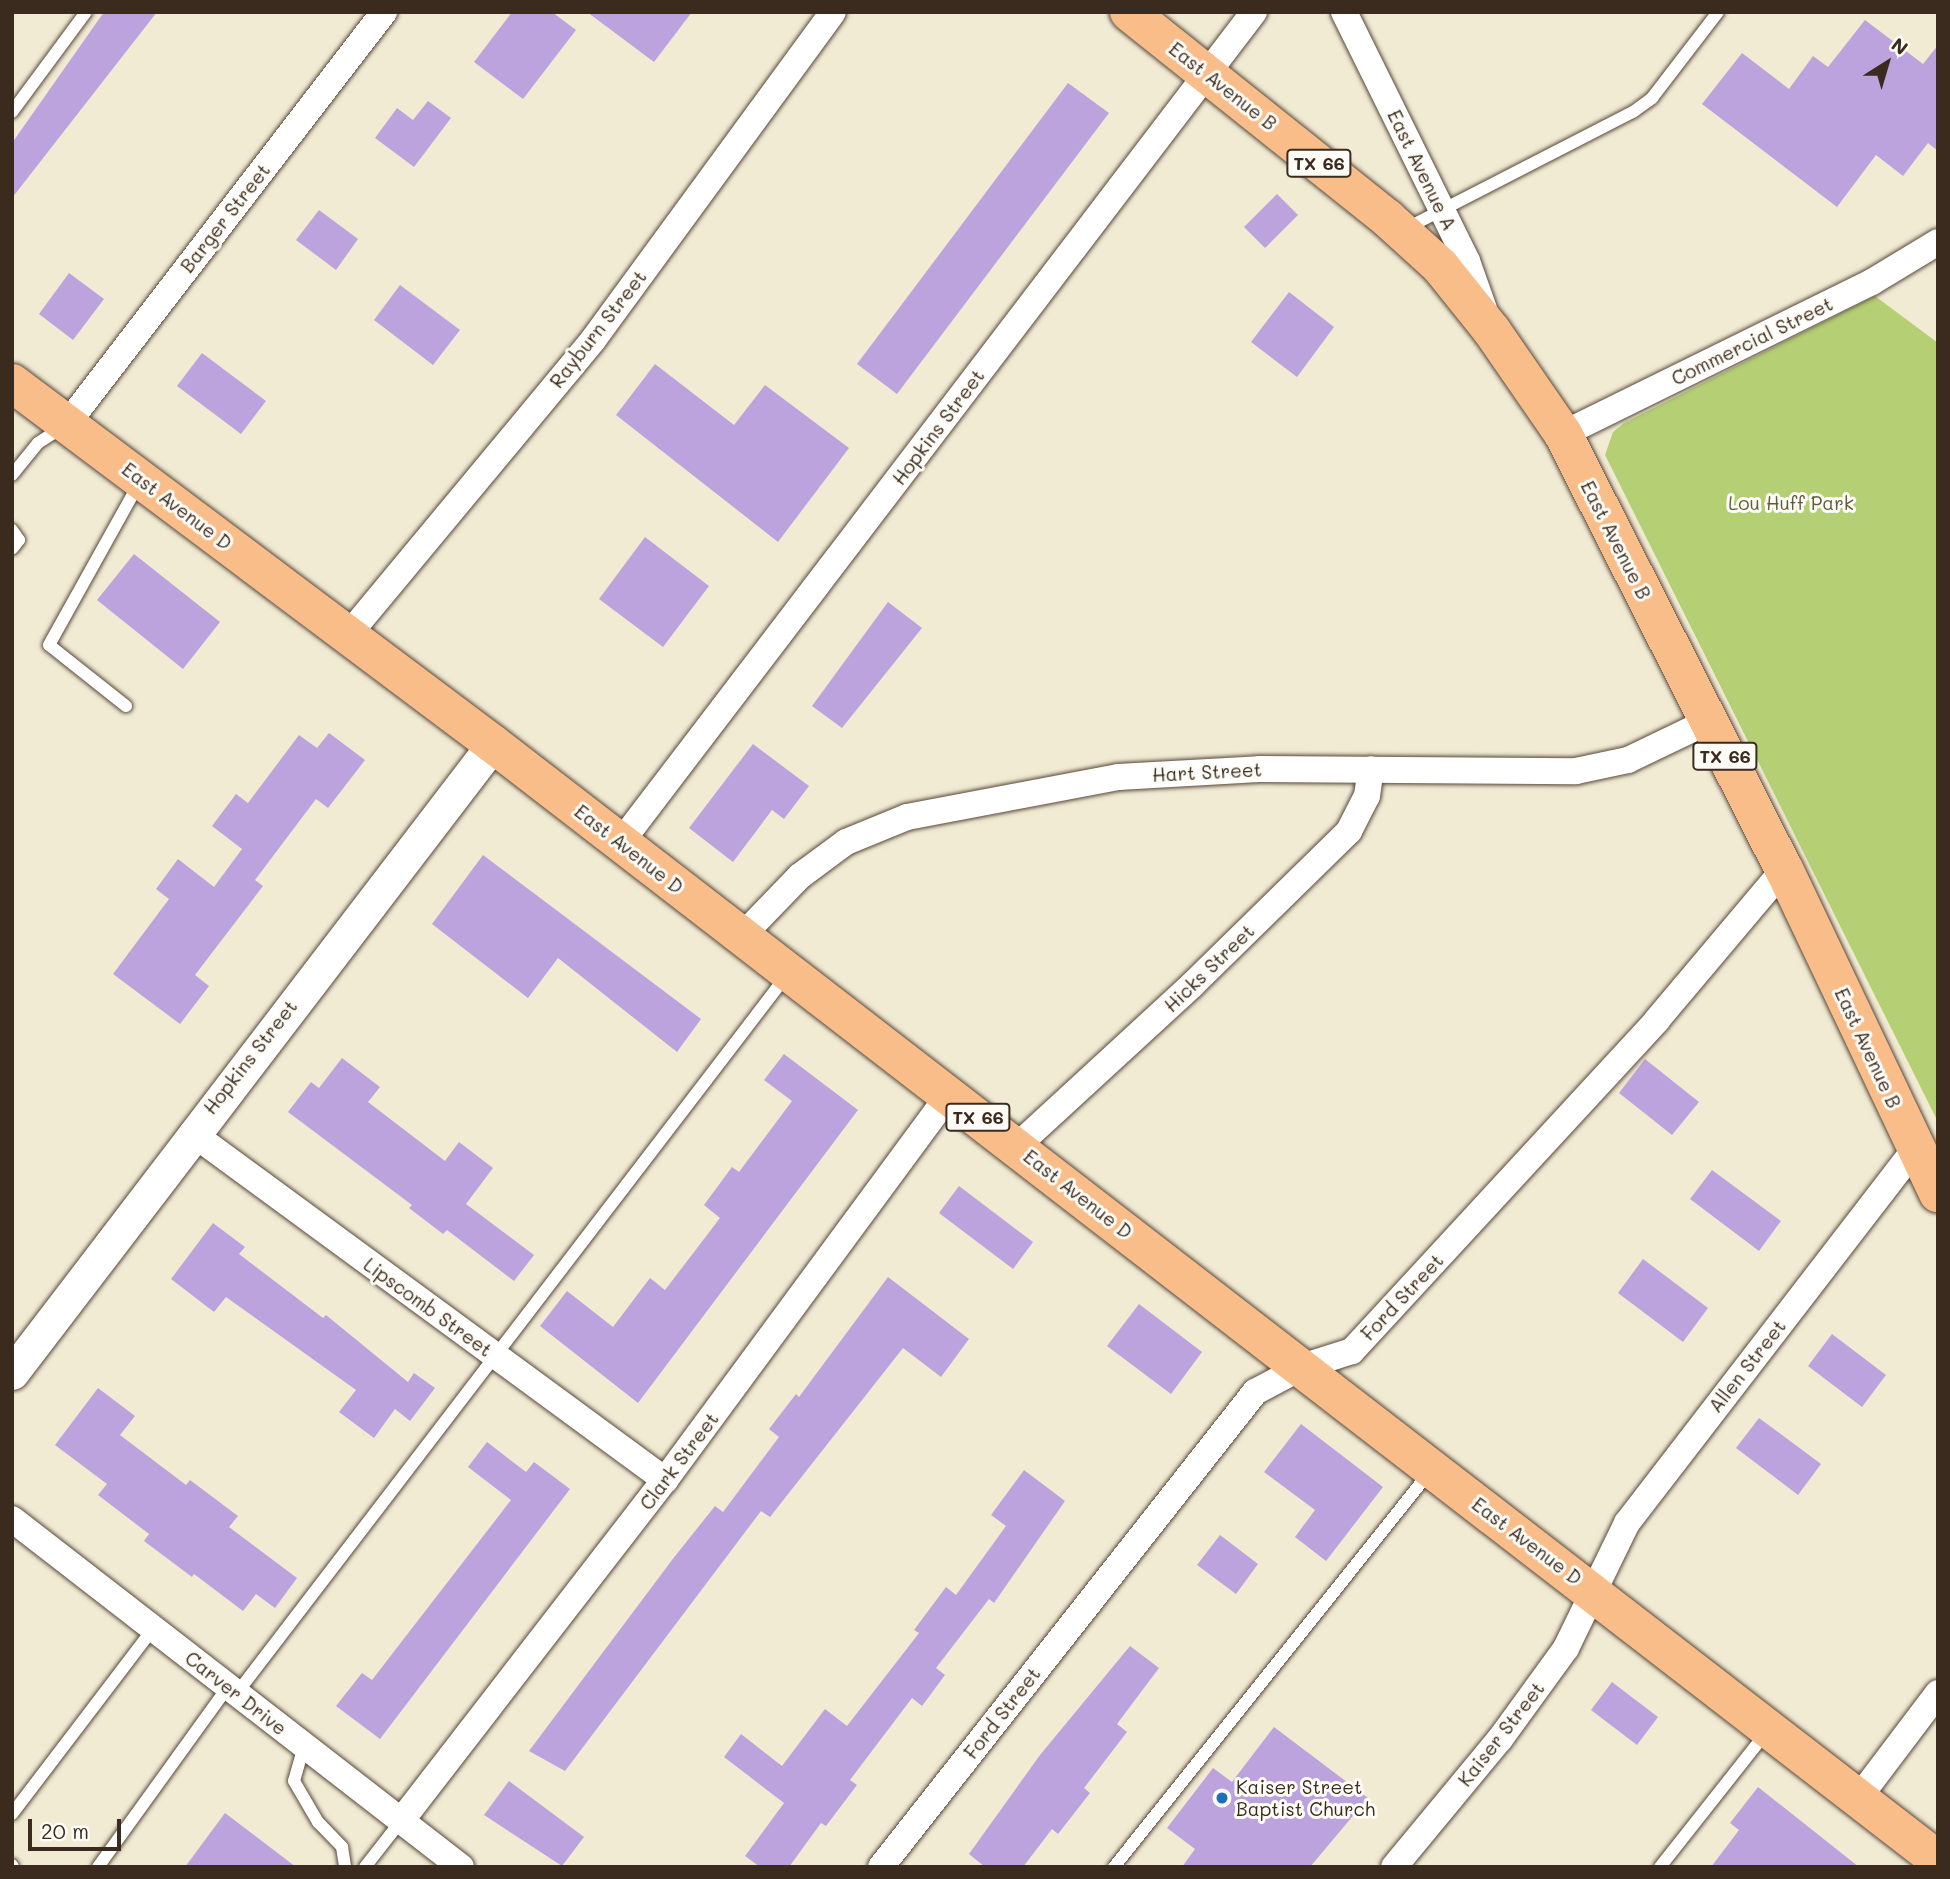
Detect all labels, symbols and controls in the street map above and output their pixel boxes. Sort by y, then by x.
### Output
north arrow [1852,28,1922,98]
text: N [1887,32,1913,60]
street label: East Avenue B [1165,37,1281,135]
street label: East Avenue A [1383,106,1461,234]
road number: TX 66 [1286,148,1352,178]
street label: Barger Street [175,159,275,277]
street label: Rayburn Street [545,266,651,392]
street label: Commercial Street [1668,292,1836,390]
street label: Hopkins Street [887,365,989,489]
street label: East Avenue D [118,457,236,555]
street label: East Avenue B [1576,477,1656,603]
park label: Lou Huff Park [1728,492,1854,514]
road number: TX 66 [1692,742,1758,770]
street label: Hart Street [1152,758,1262,786]
street label: East Avenue D [570,800,688,898]
street label: Hicks Street [1159,919,1259,1017]
street label: East Avenue B [1830,984,1906,1112]
street label: Hopkins Street [198,995,302,1119]
road number: TX 66 [945,1102,1011,1132]
street label: East Avenue D [1019,1145,1137,1243]
street label: Ford Street [1356,1249,1448,1345]
street label: Lipscomb Street [359,1253,497,1361]
street label: Allen Street [1704,1315,1790,1417]
street label: Clark Street [635,1408,723,1514]
street label: East Avenue D [1468,1492,1586,1590]
street label: Carver Drive [181,1646,291,1740]
street label: Ford Street [959,1663,1045,1763]
street label: Kaiser Street [1453,1677,1549,1791]
place label: Kaiser Street Baptist Church [1236,1776,1375,1820]
marker: Kaiser Street Baptist Church [1214,1790,1230,1806]
scale bar [32,1806,124,1850]
text: 20 m [41,1817,89,1844]

